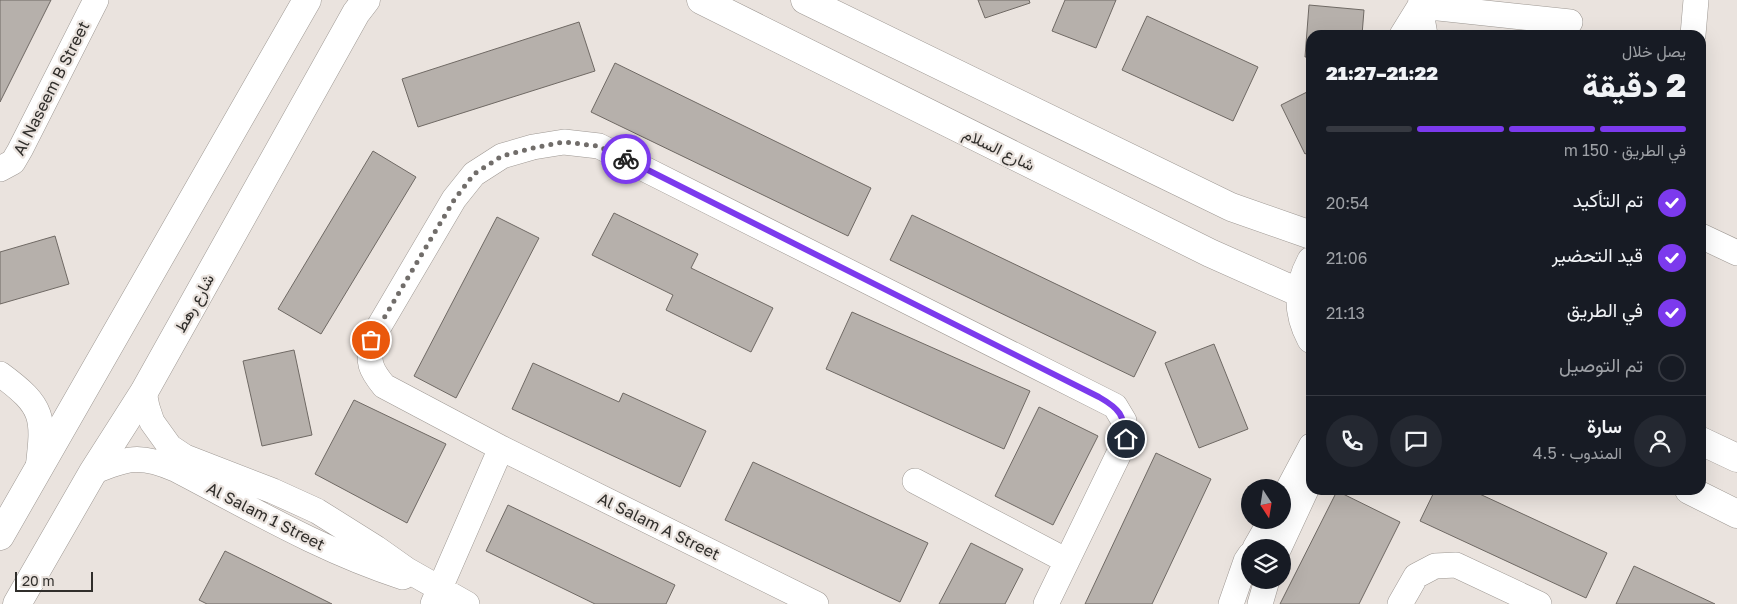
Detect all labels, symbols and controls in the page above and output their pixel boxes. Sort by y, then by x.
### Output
street label: Al Naseem B Street [8,18,94,158]
text: يصل خلال [1622,41,1686,61]
text: 21:22–21:27 [1326,61,1438,84]
text: 2 دقيقة [1582,66,1686,104]
street label: شارع السلام [959,123,1038,177]
courier [601,134,651,184]
text: في الطريق · 150 m [1564,140,1686,160]
icon: bike [612,145,640,173]
text: تم التأكيد [1573,188,1643,211]
icon: check [1658,189,1686,217]
text: 20:54 [1326,193,1369,213]
text: قيد التحضير [1552,243,1643,266]
icon: check [1658,244,1686,272]
text: 21:06 [1326,248,1367,268]
street label: شارع رهط [170,270,220,337]
text: في الطريق [1567,298,1643,321]
icon: check [1658,299,1686,327]
text: 21:13 [1326,303,1365,323]
pin [350,319,392,361]
icon: bag [357,326,385,354]
text: تم التوصيل [1559,353,1643,376]
text: سارة [1587,414,1622,437]
button: phone [1326,415,1378,467]
button: chat [1390,415,1442,467]
button: person [1634,415,1686,467]
pin [1105,418,1147,460]
icon: home [1112,425,1140,453]
text: المندوب · 4.5 [1533,443,1622,463]
street label: Al Salam 1 Street [203,478,329,554]
north arrow [1241,479,1291,529]
map controls [1241,479,1291,589]
street label: Al Salam A Street [595,488,723,564]
button: layers [1241,539,1291,589]
scale bar [15,569,92,592]
text: 20 m [22,572,55,589]

